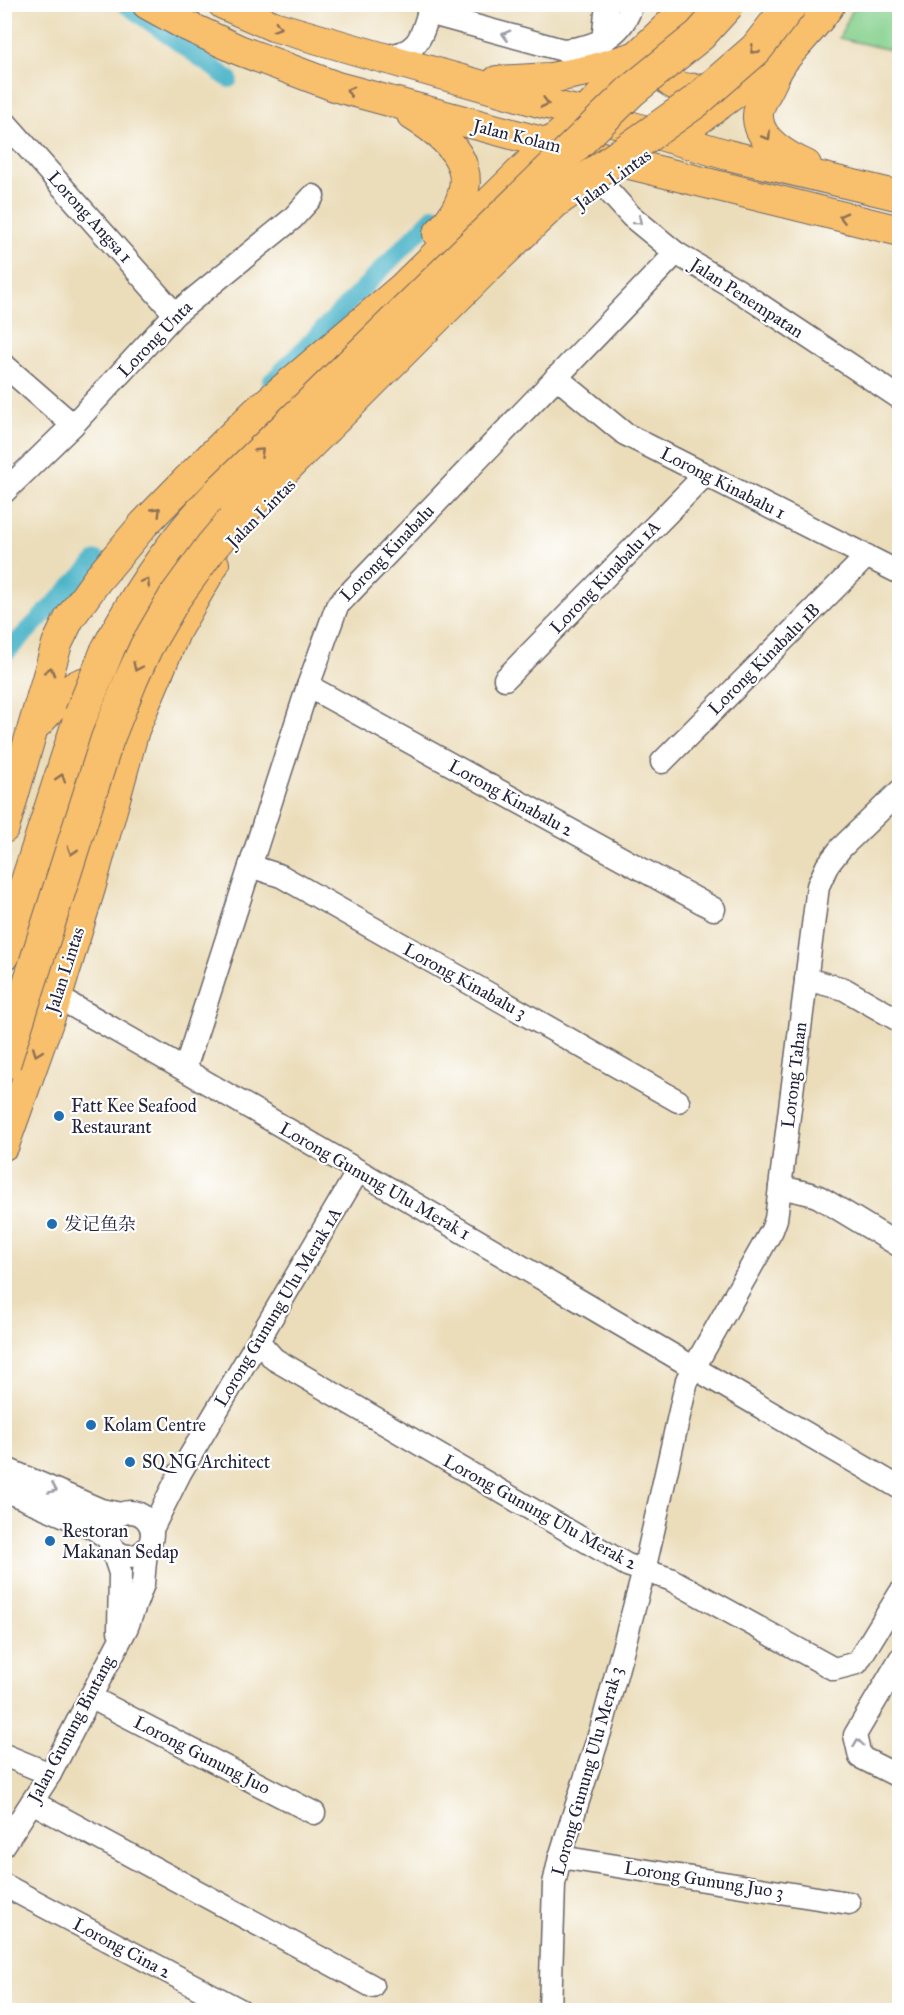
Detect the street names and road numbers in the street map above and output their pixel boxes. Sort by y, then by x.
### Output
street label: Jalan Kolam [469,114,563,159]
street label: Jalan Lintas [569,144,656,216]
street label: Lorong Angsa 1 [42,167,137,268]
street label: Jalan Penempatan [684,252,808,344]
street label: Lorong Unta [113,296,198,382]
street label: Lorong Kinabalu 1 [656,442,789,525]
street label: Jalan Lintas [220,474,301,554]
street label: Lorong Kinabalu [335,500,440,607]
street label: Lorong Kinabalu 1A [545,516,665,639]
street label: Lorong Kinabalu 1B [704,599,825,720]
street label: Lorong Kinabalu 2 [444,755,577,842]
street label: Jalan Lintas [40,924,90,1018]
street label: Lorong Kinabalu 3 [399,938,530,1025]
street label: Lorong Tahan [777,1021,812,1129]
street label: Lorong Gunung Ulu Merak 1 [275,1117,474,1245]
street label: Lorong Gunung Ulu Merak 1A [210,1203,347,1411]
street label: Lorong Gunung Ulu Merak 2 [439,1450,641,1575]
street label: Jalan Gunung Bintang [22,1651,120,1808]
street label: Lorong Gunung Ulu Merak 3 [547,1664,628,1878]
street label: Lorong Gunung Juo [130,1711,274,1800]
street label: Lorong Gunung Juo 3 [623,1857,785,1904]
street label: Lorong Cina 2 [69,1913,175,1984]

